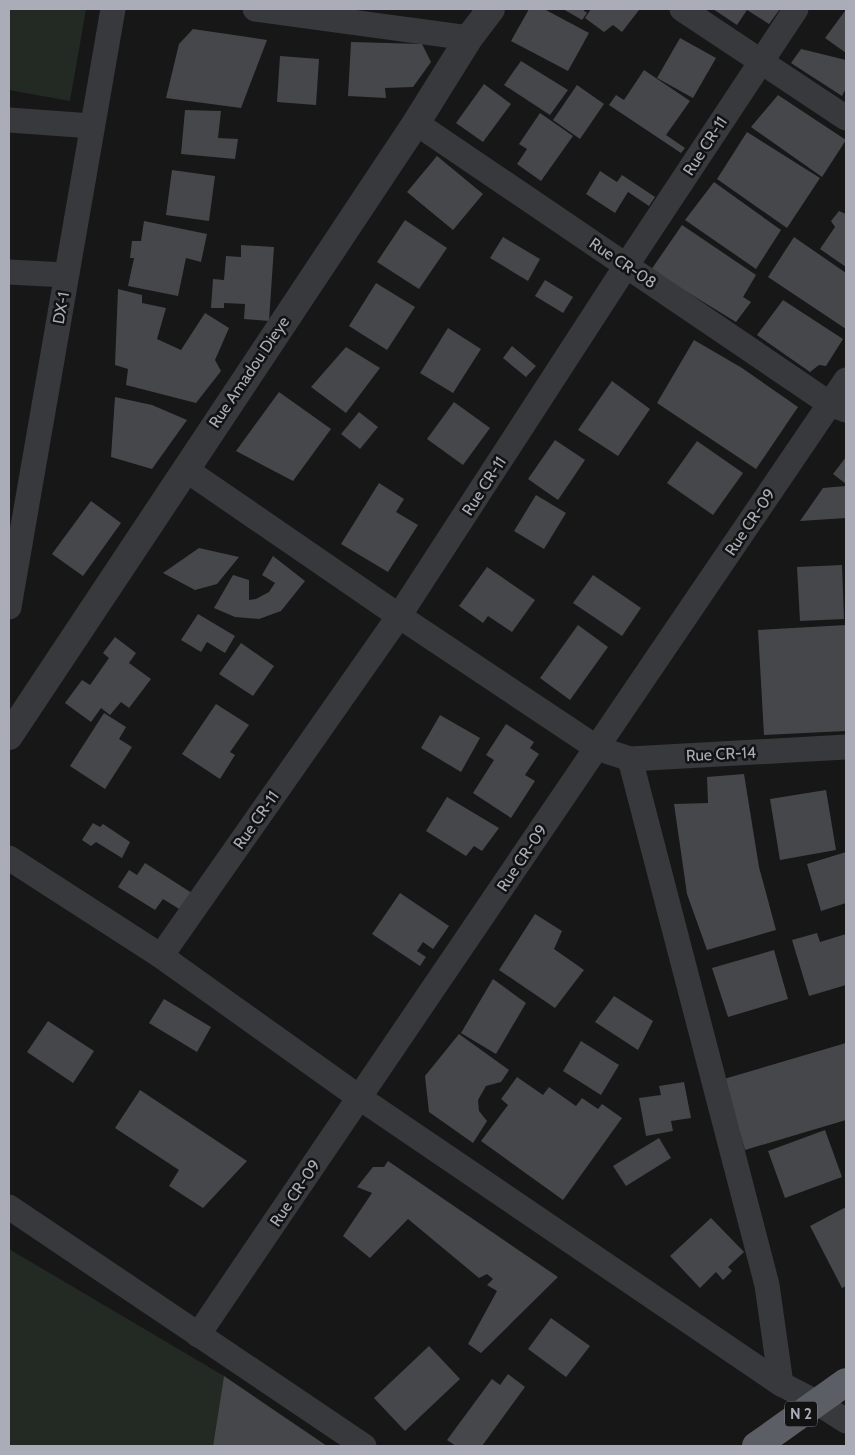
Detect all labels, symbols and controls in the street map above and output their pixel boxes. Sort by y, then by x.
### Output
street label: Rue CR-11 [679,113,731,179]
street label: Rue CR-08 [586,234,660,292]
street label: DX-1 [49,291,73,325]
street label: Rue Amadou Dieye [205,313,293,431]
street label: Rue CR-11 [458,453,510,519]
street label: Rue CR-09 [721,485,779,559]
street label: Rue CR-14 [685,743,757,765]
street label: Rue CR-11 [229,787,283,853]
street label: Rue CR-09 [493,821,551,895]
street label: Rue CR-09 [266,1156,324,1230]
road number: N 2 [785,1402,817,1426]

